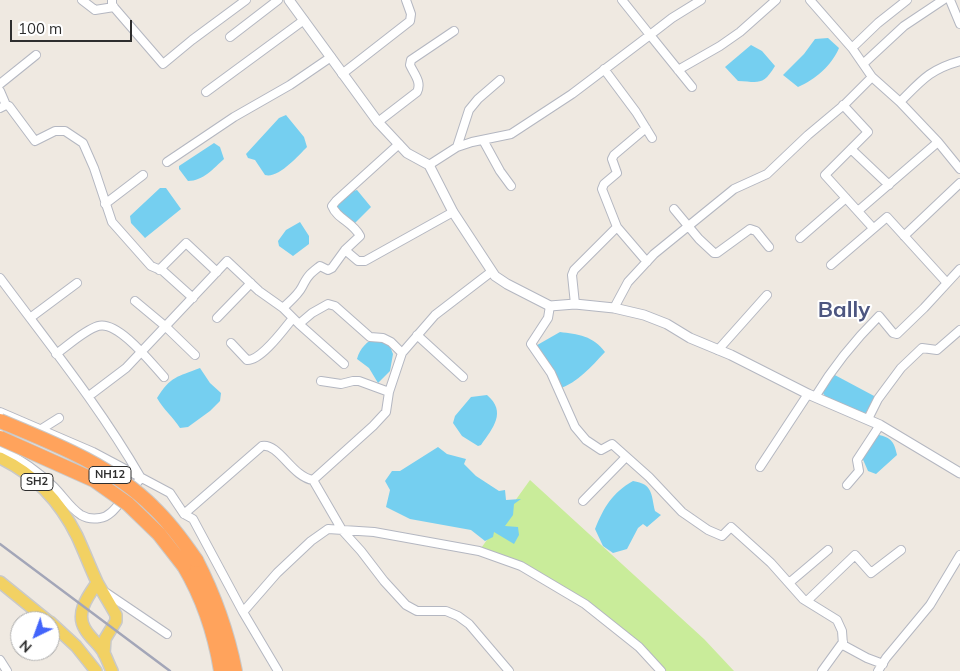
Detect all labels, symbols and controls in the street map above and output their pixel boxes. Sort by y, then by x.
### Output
scale bar [12,10,135,42]
text: 100 m [18,19,62,38]
district label: Bally [818,297,870,323]
road number: NH12 [89,466,131,484]
road number: SH2 [21,474,53,491]
north arrow [10,611,60,661]
text: N [16,636,36,657]

